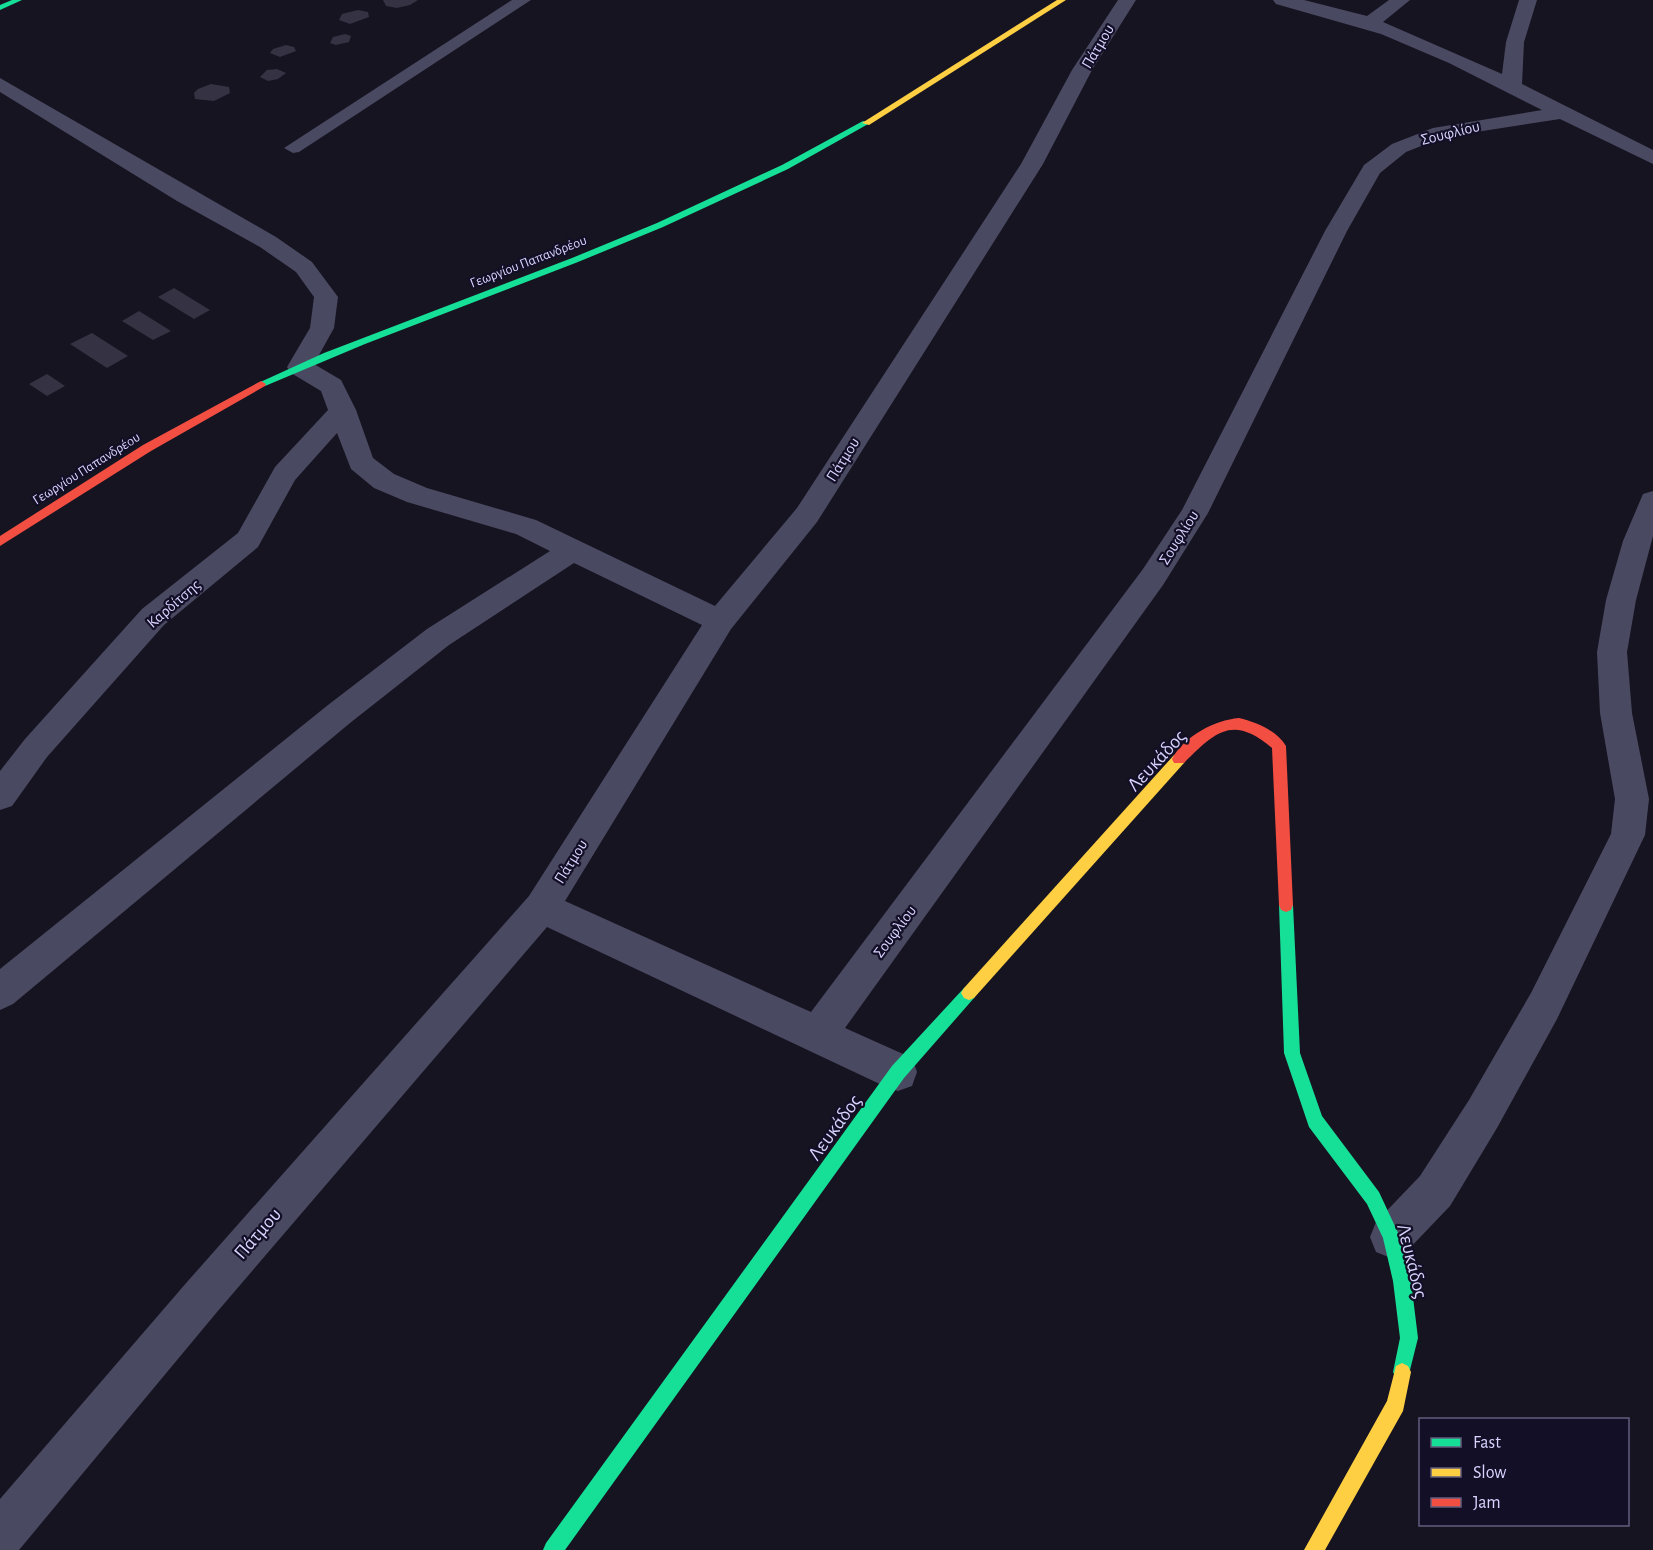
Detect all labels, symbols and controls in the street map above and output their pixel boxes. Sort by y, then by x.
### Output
street label: Πάτμου [1079,22,1117,71]
street label: Σουφλίου [1419,118,1481,148]
street label: Γεωργίου Παπανδρέου [468,233,589,291]
street label: Γεωργίου Παπανδρέου [30,430,143,508]
street label: Πάτμου [823,435,862,484]
street label: Σουφλίου [1156,508,1202,567]
street label: Καρδίτσης [144,576,204,632]
street label: Λευκάδος [1123,726,1190,795]
street label: Πάτμου [551,837,590,886]
street label: Σουφλίου [870,903,919,961]
street label: Λευκάδος [804,1091,865,1164]
street label: Πάτμου [230,1204,285,1263]
street label: Λευκάδος [1393,1222,1431,1301]
legend [1419,1418,1629,1526]
text: Fast [1473,1434,1501,1452]
text: Slow [1473,1464,1506,1482]
text: Jam [1473,1494,1501,1512]

